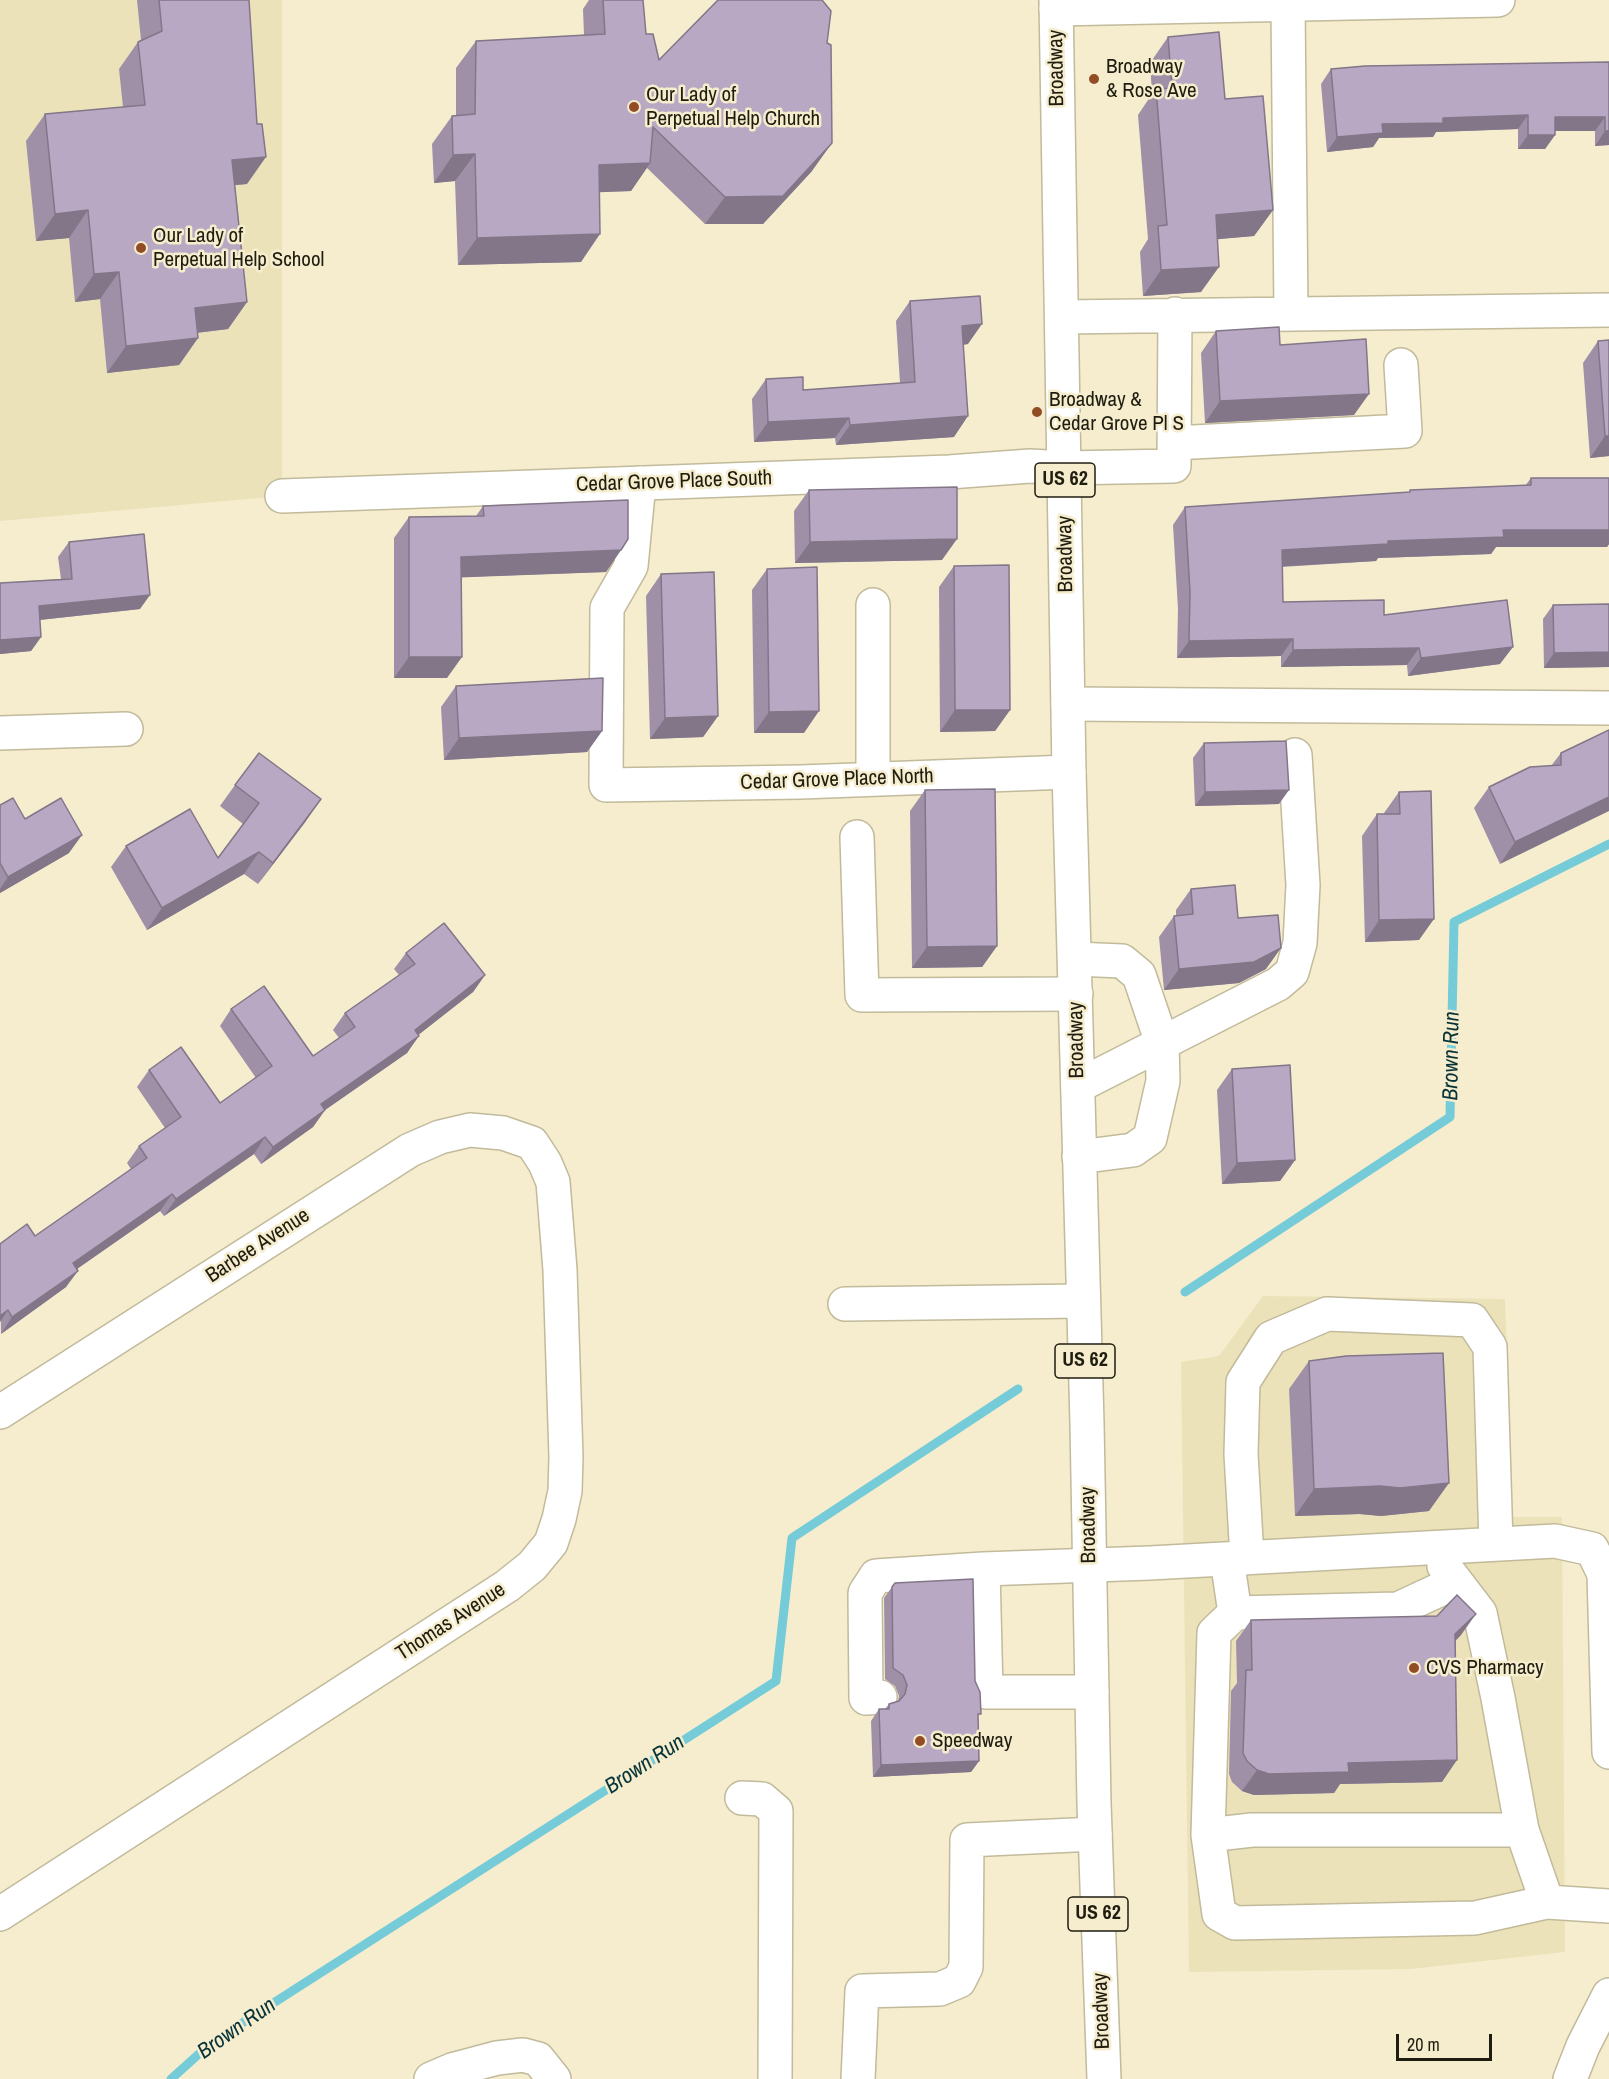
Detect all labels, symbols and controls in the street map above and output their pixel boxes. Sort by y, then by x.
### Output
street label: Broadway [1044,30,1070,106]
place label: Broadway & Rose Ave [1106,54,1197,104]
marker: Broadway & Rose Ave [1087,72,1101,86]
place label: Our Lady of Perpetual Help Church [646,82,820,132]
marker: Our Lady of Perpetual Help Church [627,100,641,114]
place label: Our Lady of Perpetual Help School [153,223,324,273]
marker: Our Lady of Perpetual Help School [134,241,148,255]
place label: Broadway & Cedar Grove Pl S [1049,387,1184,437]
marker: Broadway & Cedar Grove Pl S [1030,405,1044,419]
road number: US 62 [1035,463,1095,497]
street label: Cedar Grove Place South [576,466,772,498]
street label: Broadway [1053,516,1079,592]
street label: Cedar Grove Place North [740,764,934,796]
street label: Broadway [1064,1002,1090,1078]
water label: Brown Run [1438,1011,1466,1101]
street label: Barbee Avenue [201,1203,315,1289]
road number: US 62 [1055,1344,1115,1378]
street label: Broadway [1076,1487,1102,1563]
street label: Thomas Avenue [392,1577,510,1667]
place label: CVS Pharmacy [1426,1655,1544,1681]
marker: CVS Pharmacy [1407,1661,1421,1675]
place label: Speedway [932,1728,1012,1754]
water label: Brown Run [600,1730,690,1800]
marker: Speedway [913,1734,927,1748]
road number: US 62 [1068,1897,1128,1931]
street label: Broadway [1088,1972,1116,2050]
water label: Brown Run [193,1993,281,2065]
scale bar [1399,2022,1495,2060]
text: 20 m [1407,2032,1440,2057]

